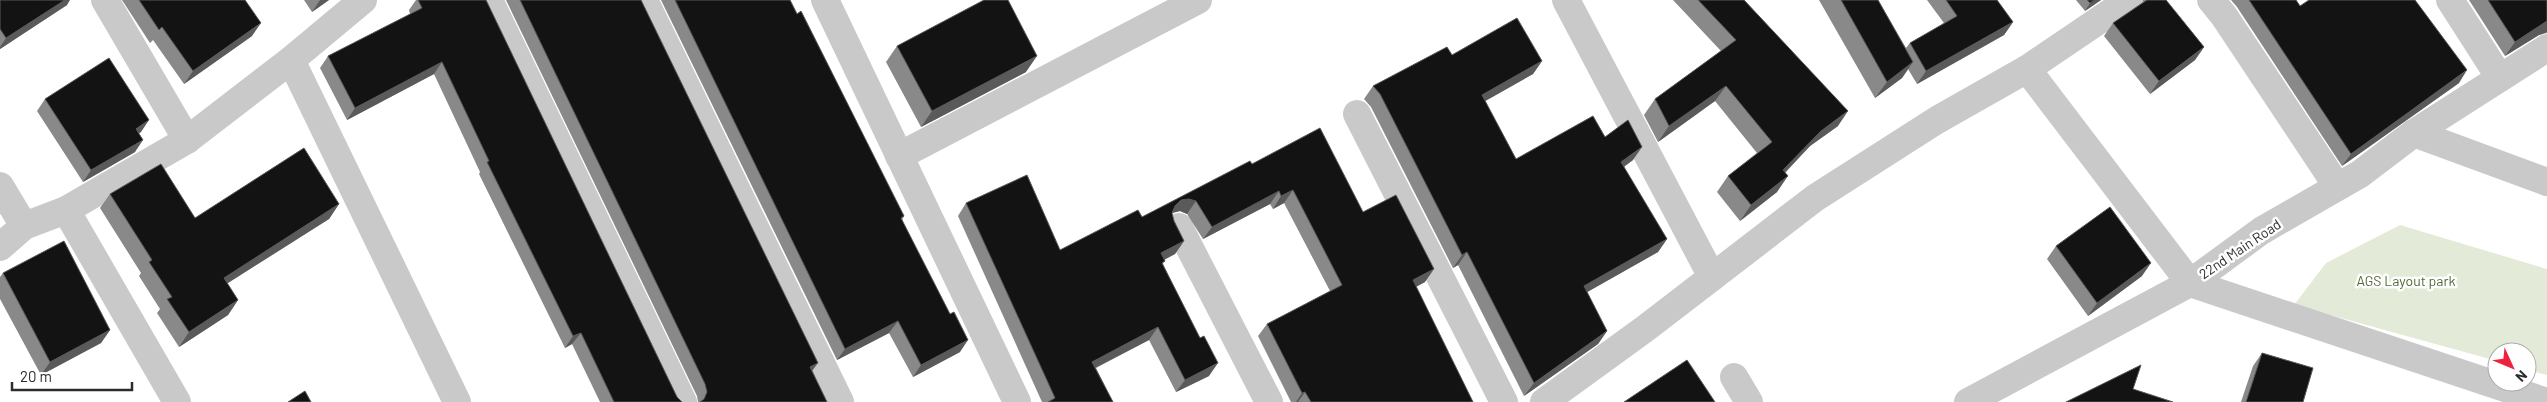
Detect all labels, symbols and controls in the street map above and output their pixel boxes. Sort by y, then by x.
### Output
street label: 22nd Main Road [2196,215,2284,282]
park label: AGS Layout park [2356,272,2456,289]
north arrow [2487,342,2537,392]
scale bar [12,360,132,392]
text: 20 m [20,367,52,385]
text: N [2512,367,2531,386]

